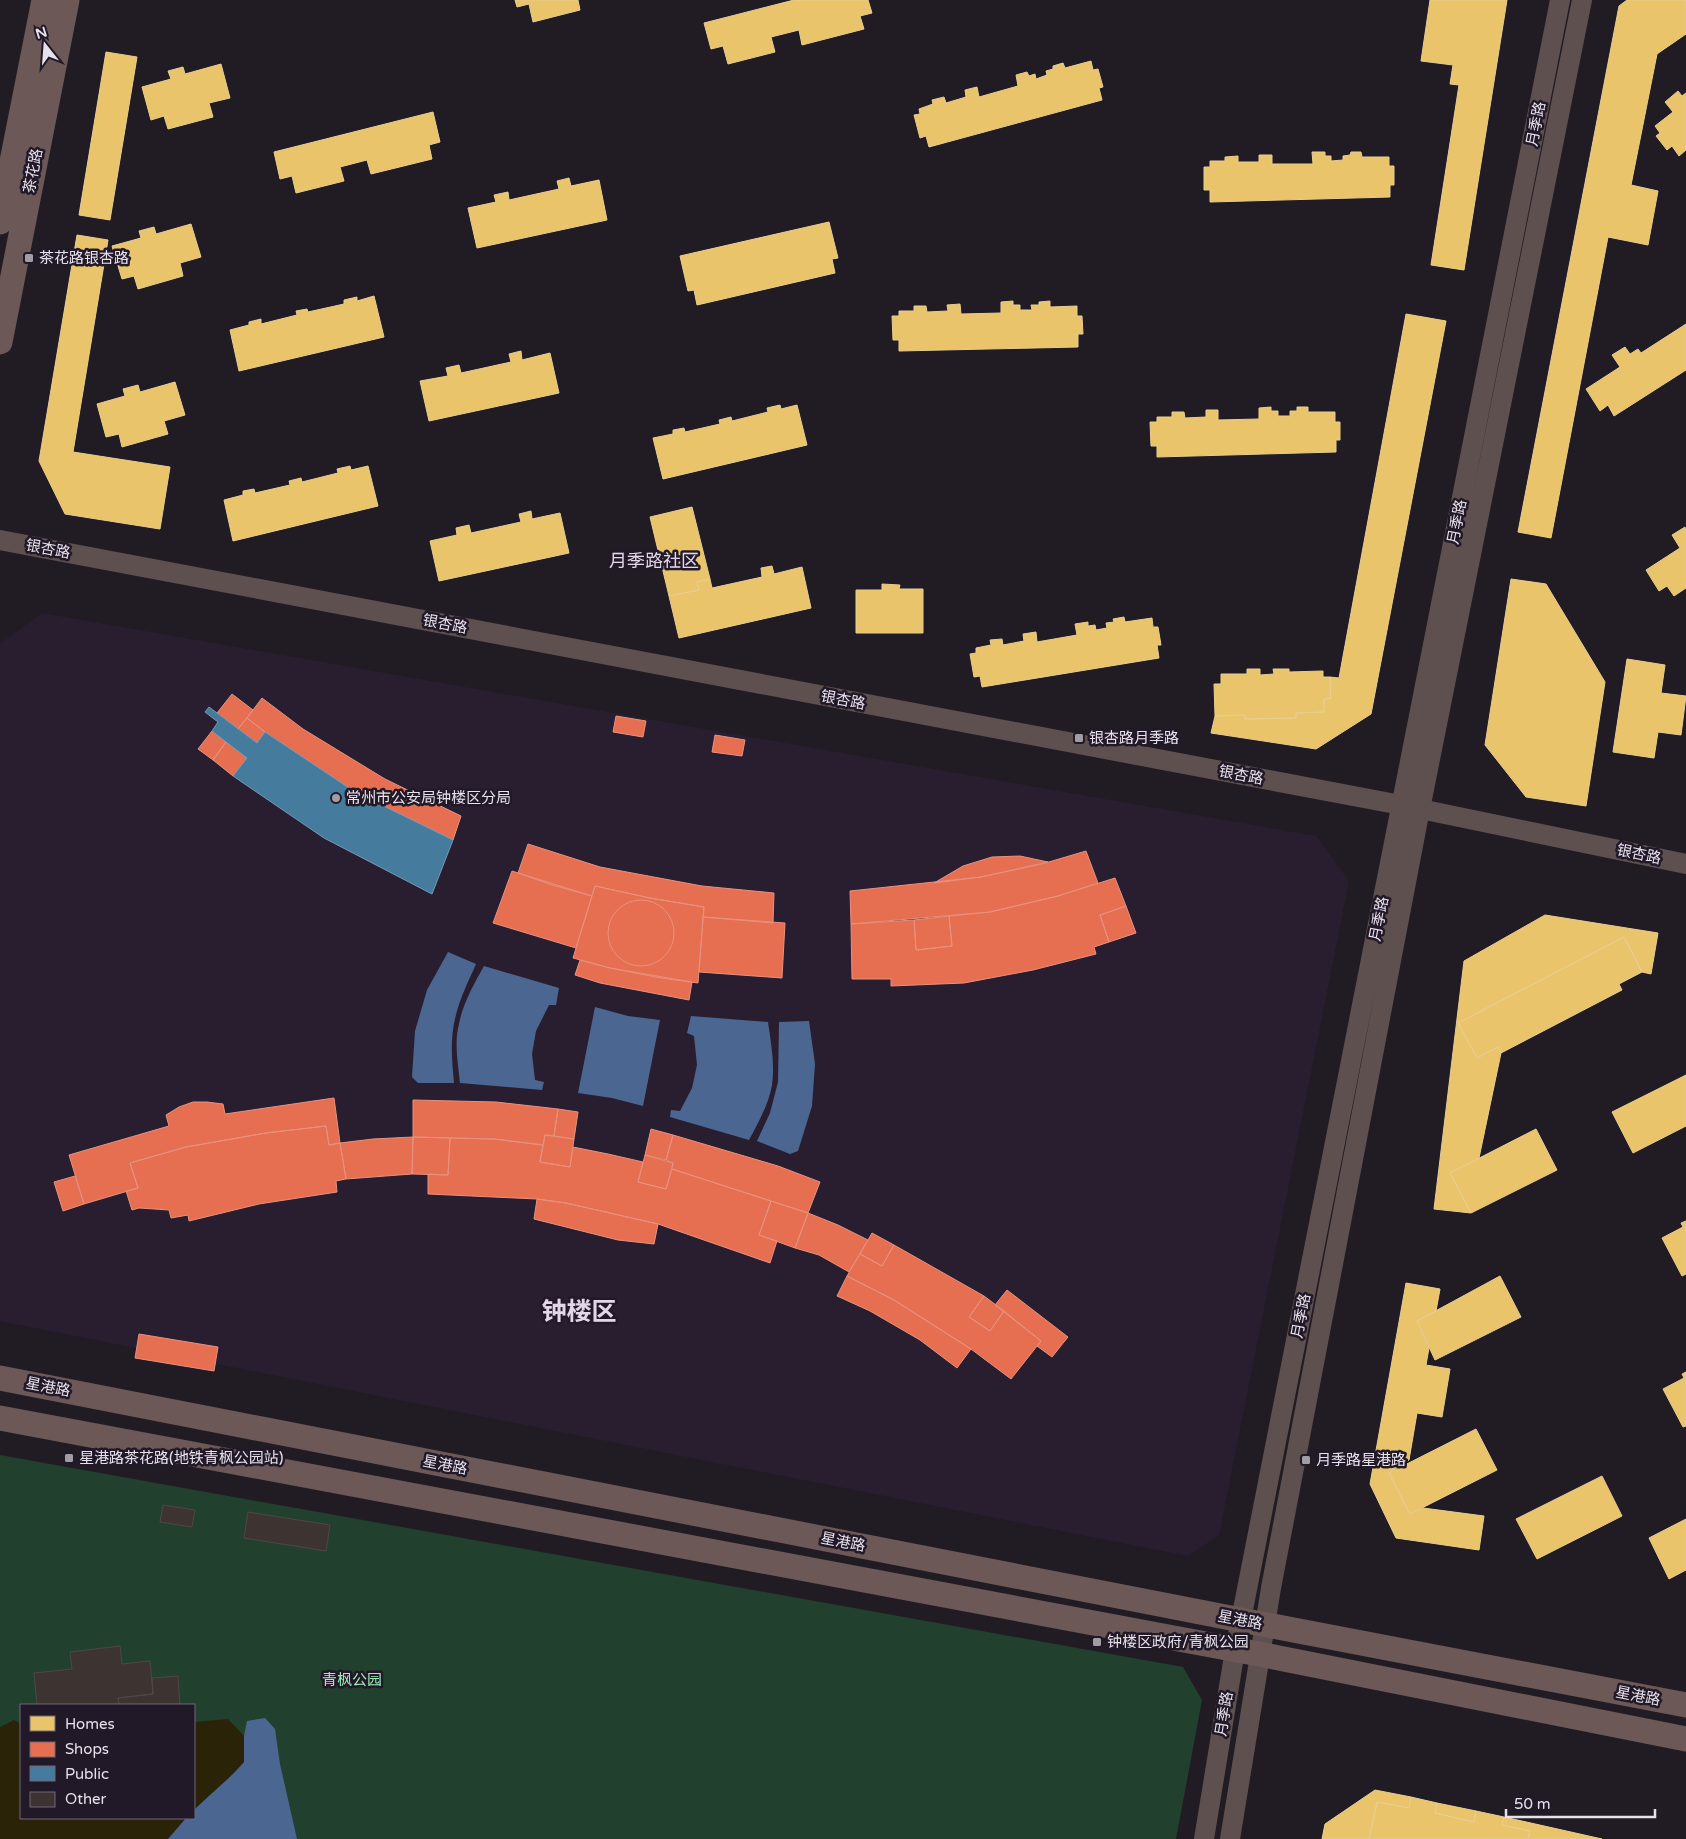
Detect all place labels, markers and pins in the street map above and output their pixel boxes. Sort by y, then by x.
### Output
place label: 茶花路银杏路 [39,249,129,267]
marker: 茶花路银杏路 [23,252,35,264]
place label: 银杏路月季路 [1089,729,1179,747]
marker: 银杏路月季路 [1073,732,1085,744]
place label: 常州市公安局钟楼区分局 [346,789,511,807]
marker: 常州市公安局钟楼区分局 [330,792,342,804]
place label: 星港路茶花路(地铁青枫公园站) [79,1449,283,1467]
place label: 月季路星港路 [1316,1451,1406,1469]
marker: 星港路茶花路(地铁青枫公园站) [63,1452,75,1464]
marker: 月季路星港路 [1300,1454,1312,1466]
place label: 钟楼区政府/青枫公园 [1107,1633,1249,1651]
marker: 钟楼区政府/青枫公园 [1091,1636,1103,1648]

